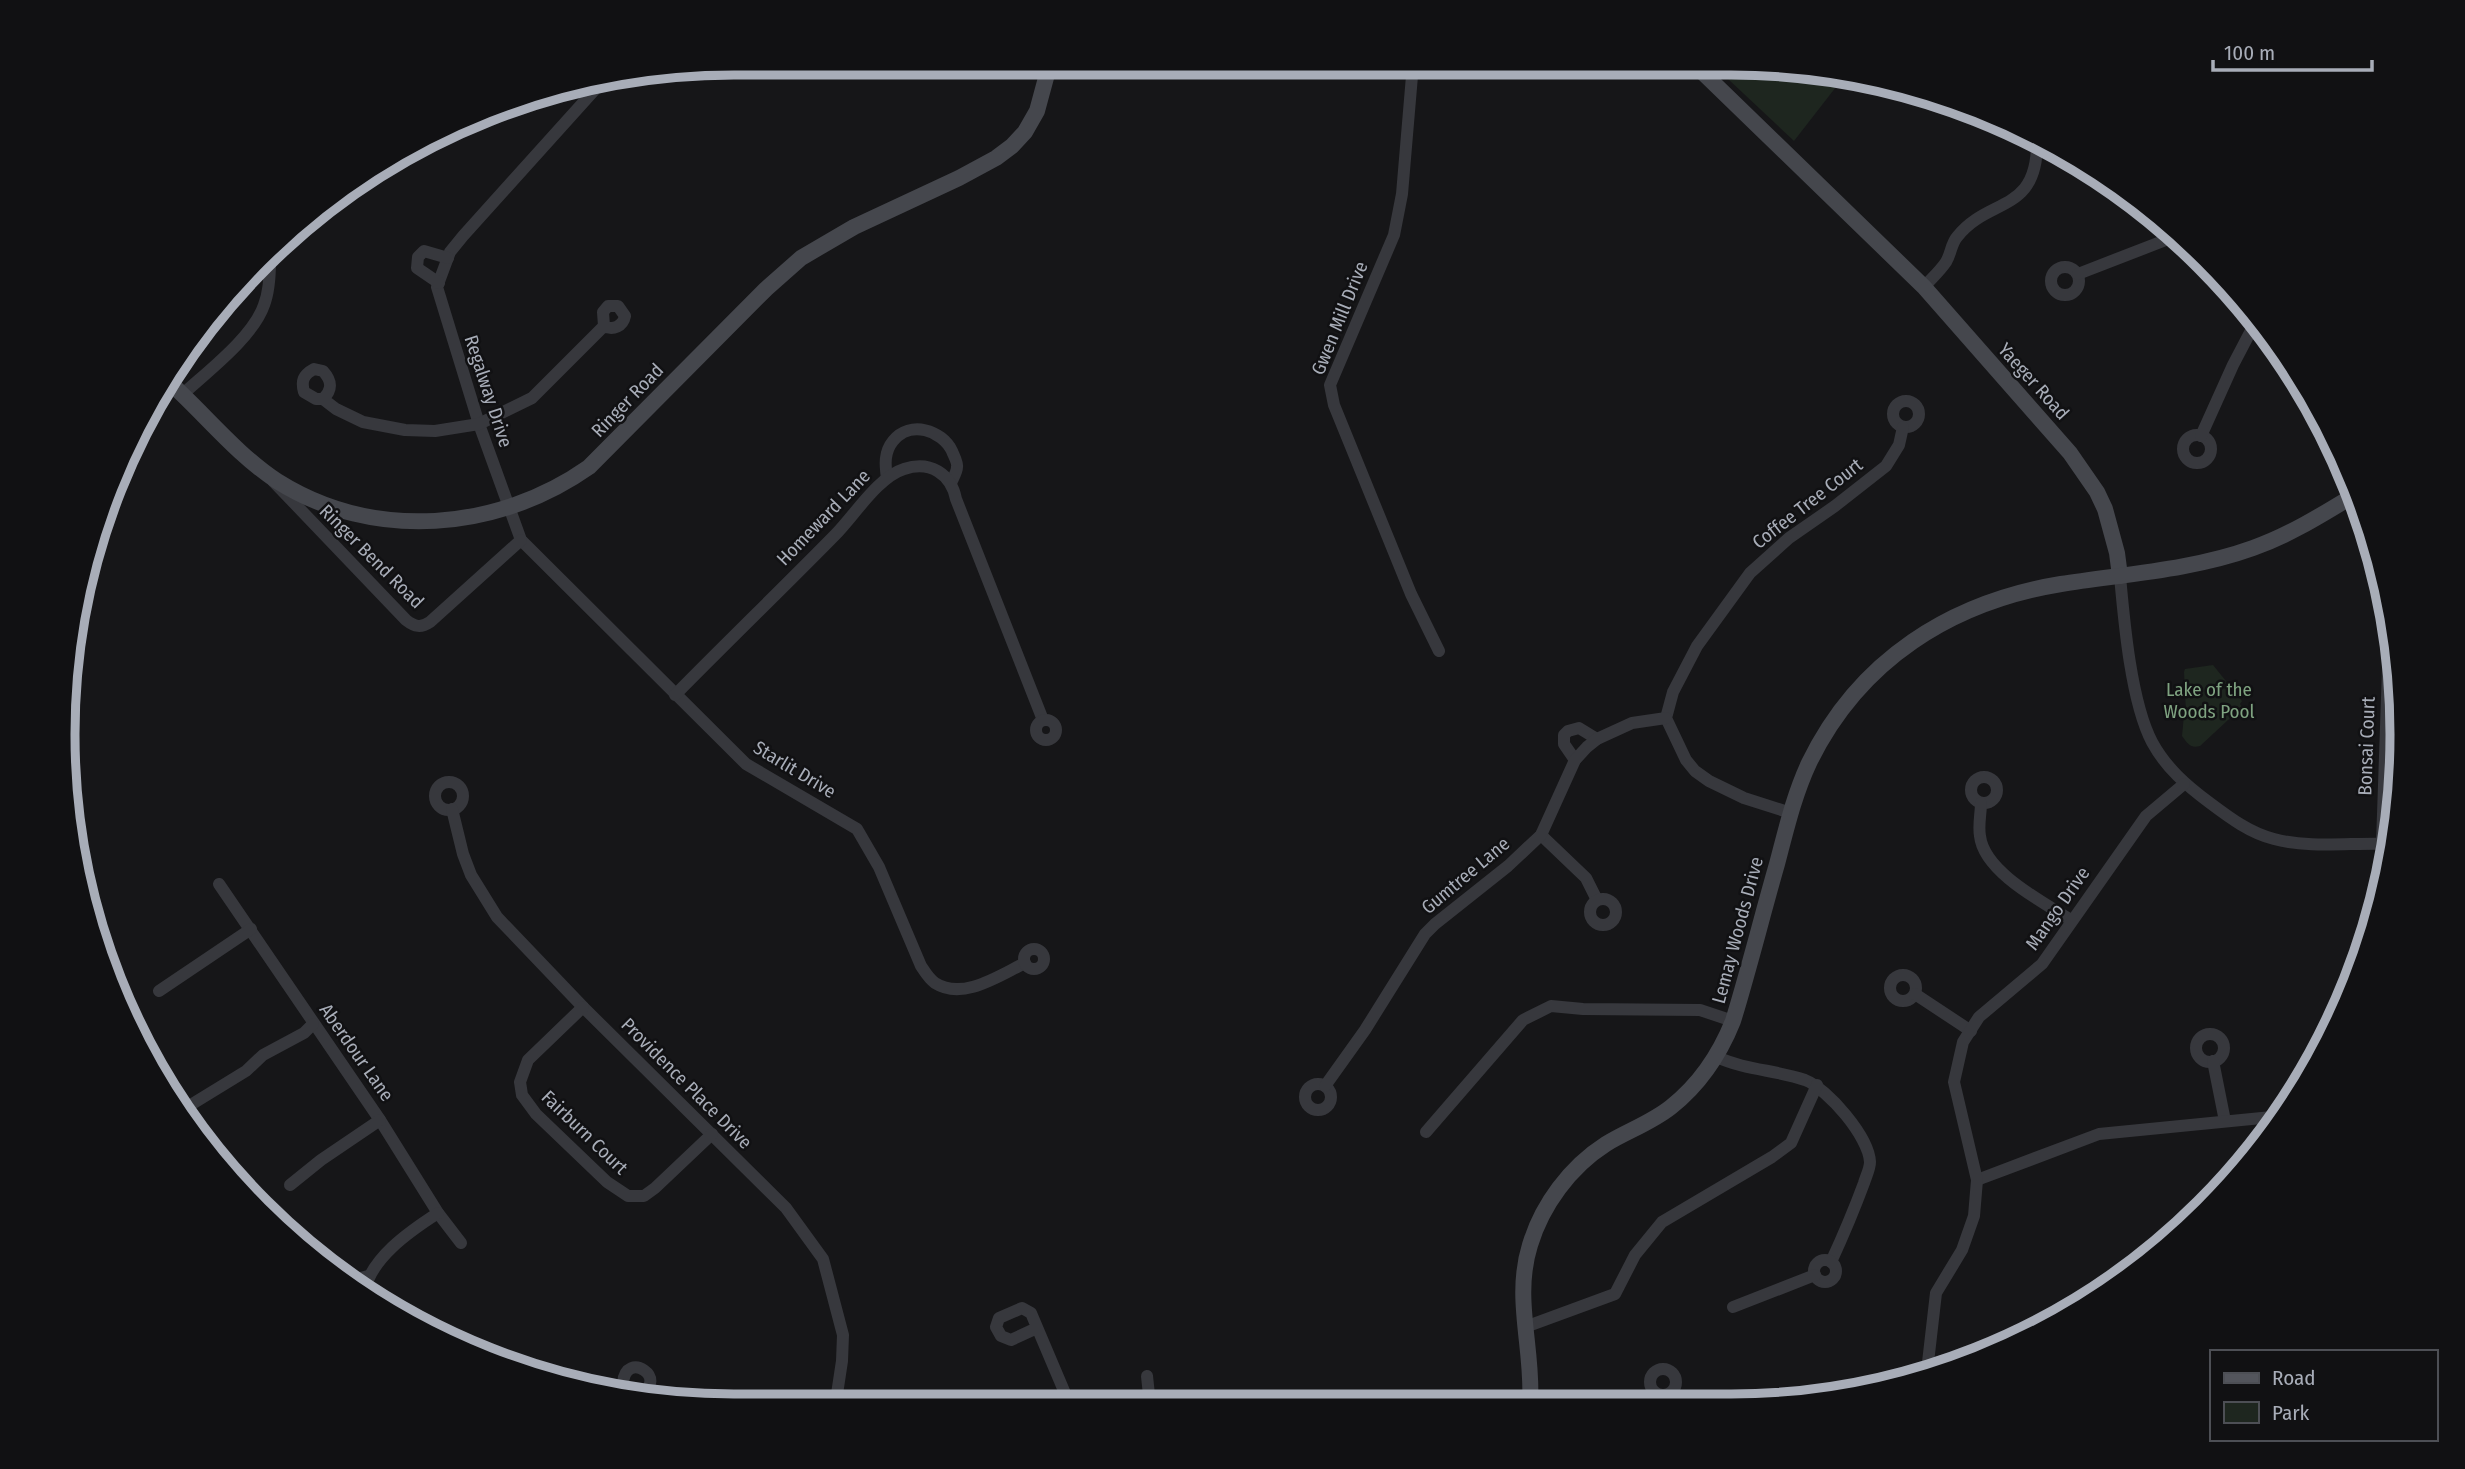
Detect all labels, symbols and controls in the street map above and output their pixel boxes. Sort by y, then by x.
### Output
scale bar [2213,28,2372,72]
text: 100 m [2224,40,2275,66]
street label: Gwen Mill Drive [1306,258,1373,378]
street label: Regalway Drive [460,332,517,450]
street label: Yaeger Road [1993,338,2074,424]
street label: Ringer Road [587,359,668,442]
street label: Coffee Tree Court [1748,453,1868,554]
street label: Homeward Lane [772,464,875,570]
street label: Ringer Bend Road [315,499,429,613]
park label: Lake of the Woods Pool [2163,678,2255,723]
street label: Bonsai Court [2353,695,2380,796]
street label: Starlit Drive [749,736,840,803]
street label: Gumtree Lane [1417,832,1514,919]
street label: Lemay Woods Drive [1707,854,1768,1006]
street label: Mango Drive [2020,862,2094,954]
street label: Aberdour Lane [315,999,399,1105]
street label: Providence Place Drive [616,1013,757,1154]
street label: Fairburn Court [537,1085,633,1180]
legend [2210,1350,2437,1441]
text: Road [2272,1365,2316,1391]
text: Park [2272,1400,2310,1426]

